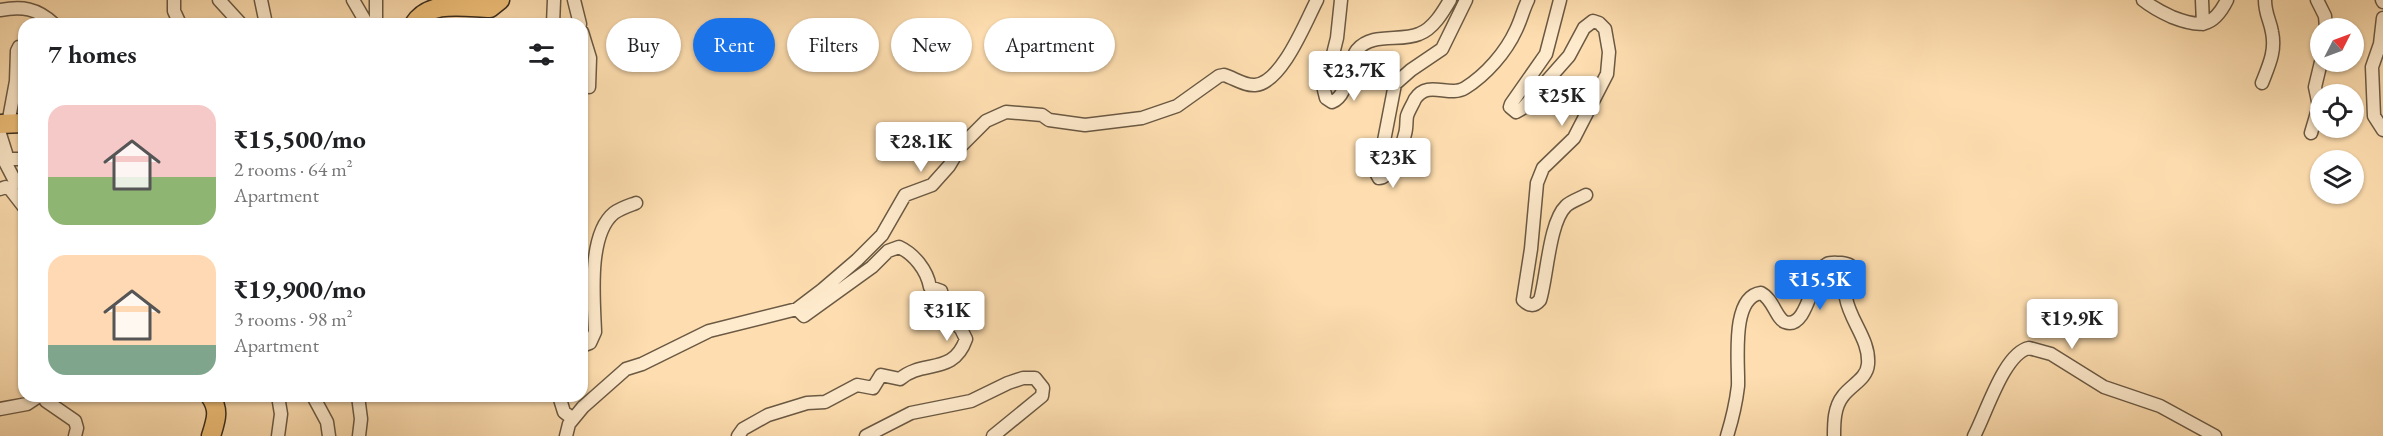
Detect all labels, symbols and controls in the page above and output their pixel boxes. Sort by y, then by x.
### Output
chip: Buy [606,18,681,72]
chip: Rent [693,18,775,72]
chip: Filters [787,18,879,72]
chip: New [891,18,972,72]
chip: Apartment [984,18,1115,72]
north arrow [2310,18,2364,72]
map controls [2310,18,2364,204]
text: 7 homes [48,37,137,71]
icon: filters [525,38,558,71]
pin: ₹23.7K [1305,51,1403,102]
text: ₹23.7K [1323,57,1385,83]
pin: ₹25K [1526,76,1598,127]
text: ₹25K [1539,82,1585,108]
button: locate [2310,84,2364,138]
text: ₹15,500/mo [234,122,366,156]
pin: ₹28.1K [872,122,970,173]
text: ₹28.1K [890,128,952,154]
icon: home [96,129,168,201]
pin: ₹23K [1357,138,1429,189]
text: ₹23K [1370,144,1416,170]
button: layers [2310,150,2364,204]
text: 2 rooms · 64 m² [234,156,353,182]
text: Apartment [234,182,319,208]
pin: ₹15.5K [1771,260,1869,311]
text: ₹15.5K [1789,266,1851,292]
text: ₹19,900/mo [234,272,366,306]
icon: home [96,279,168,351]
pin: ₹31K [911,291,983,342]
text: ₹31K [924,297,970,323]
pin: ₹19.9K [2023,299,2121,350]
text: ₹19.9K [2041,305,2103,331]
text: 3 rooms · 98 m² [234,306,353,332]
text: Apartment [234,332,319,358]

